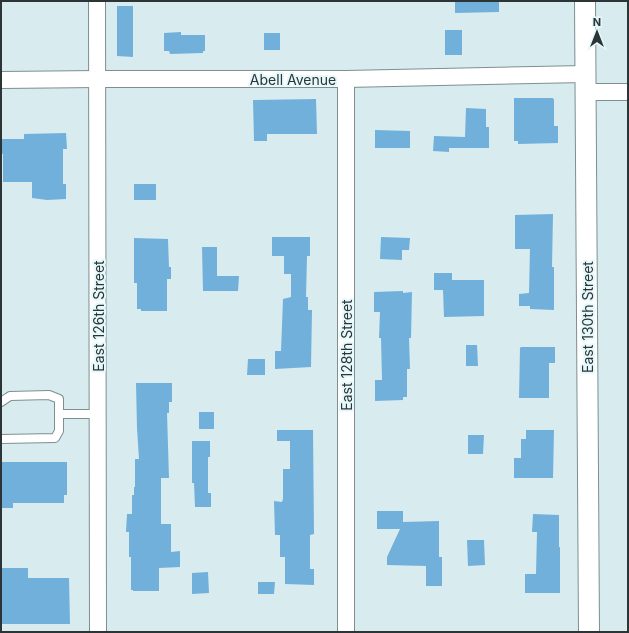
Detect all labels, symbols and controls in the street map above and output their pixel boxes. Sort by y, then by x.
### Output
north arrow [577,12,617,52]
text: N [593,15,601,29]
street label: Abell Avenue [250,71,336,88]
street label: East 126th Street [90,260,107,372]
street label: East 130th Street [579,261,596,373]
street label: East 128th Street [338,299,355,411]

